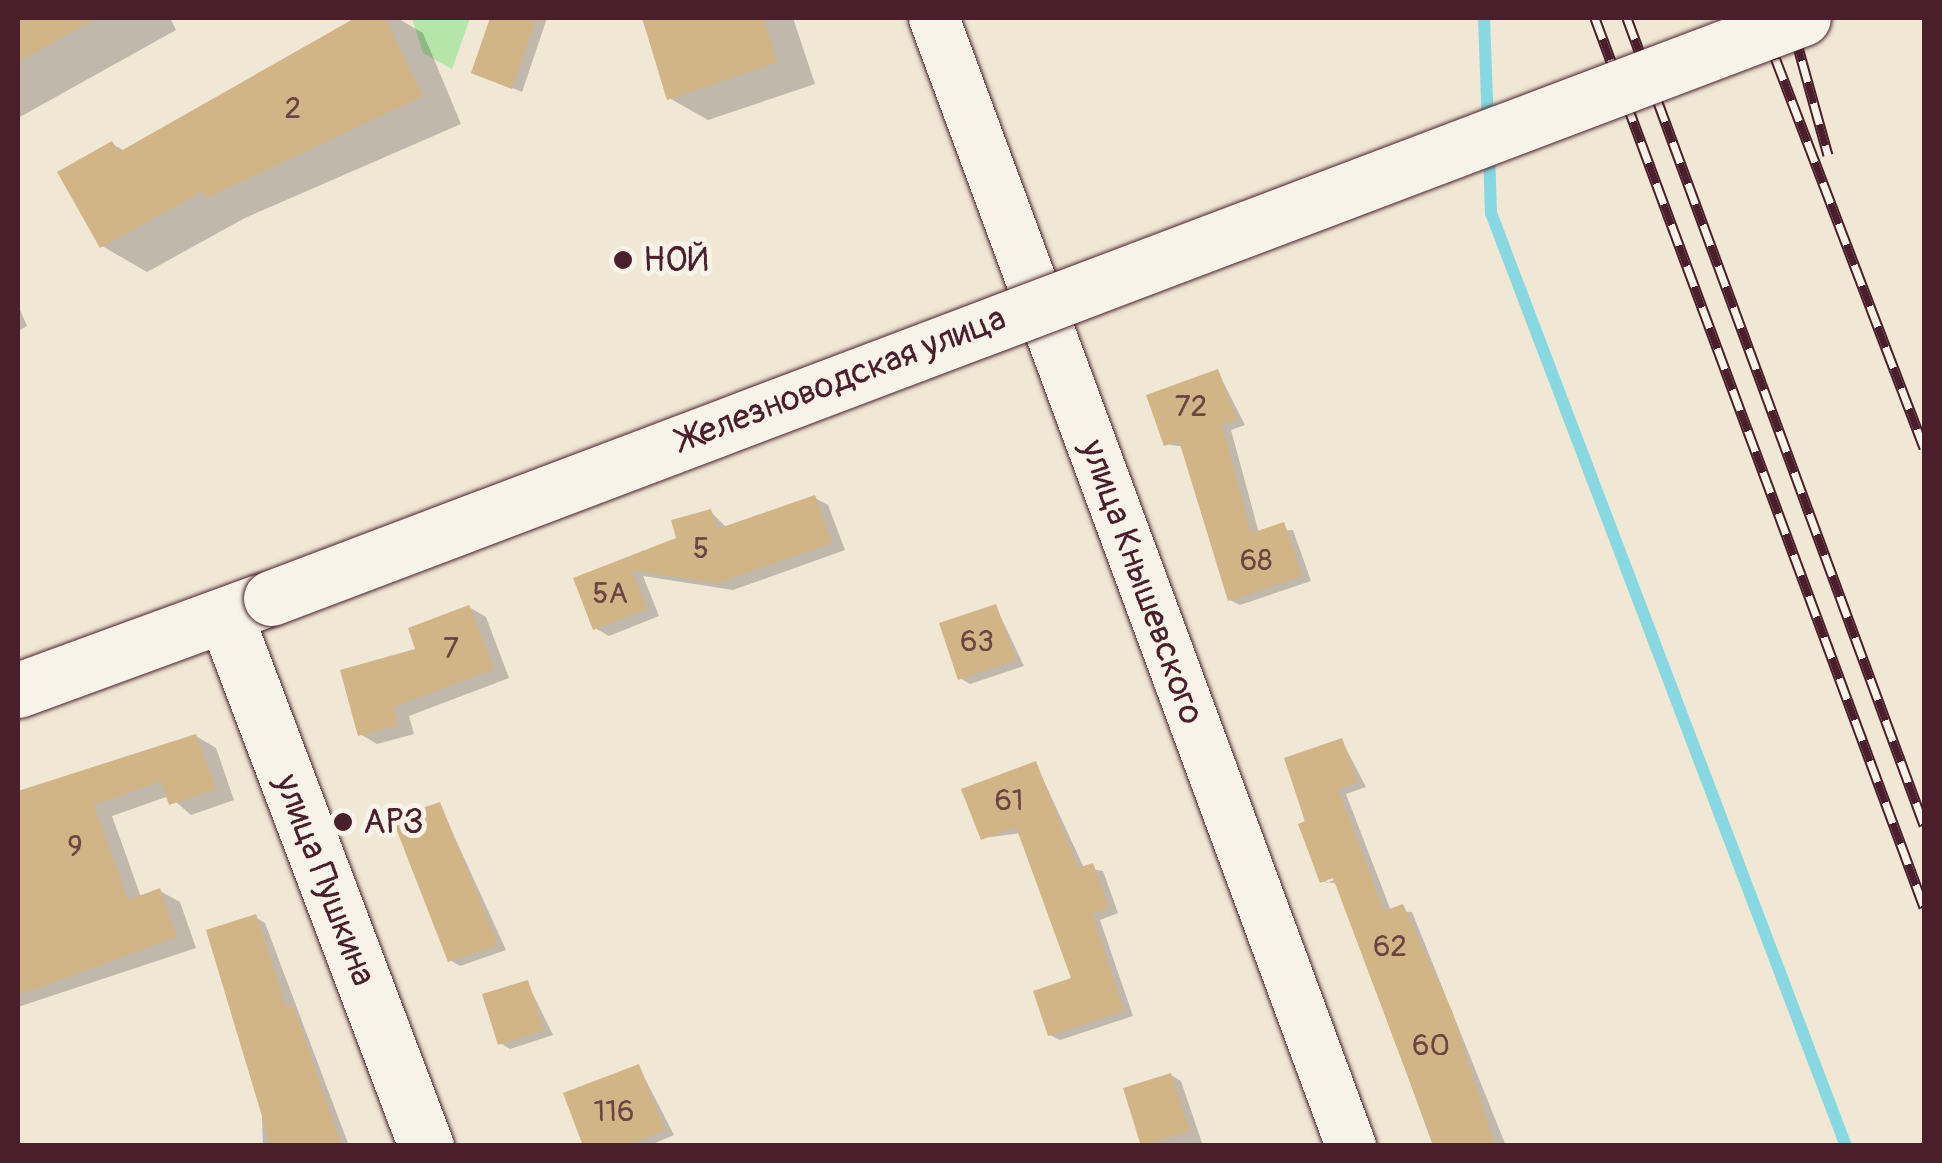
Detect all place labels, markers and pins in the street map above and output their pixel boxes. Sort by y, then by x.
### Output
place label: НОЙ [643,239,708,281]
marker: НОЙ [612,249,634,271]
place label: АРЗ [363,801,424,843]
marker: АРЗ [332,811,354,833]

